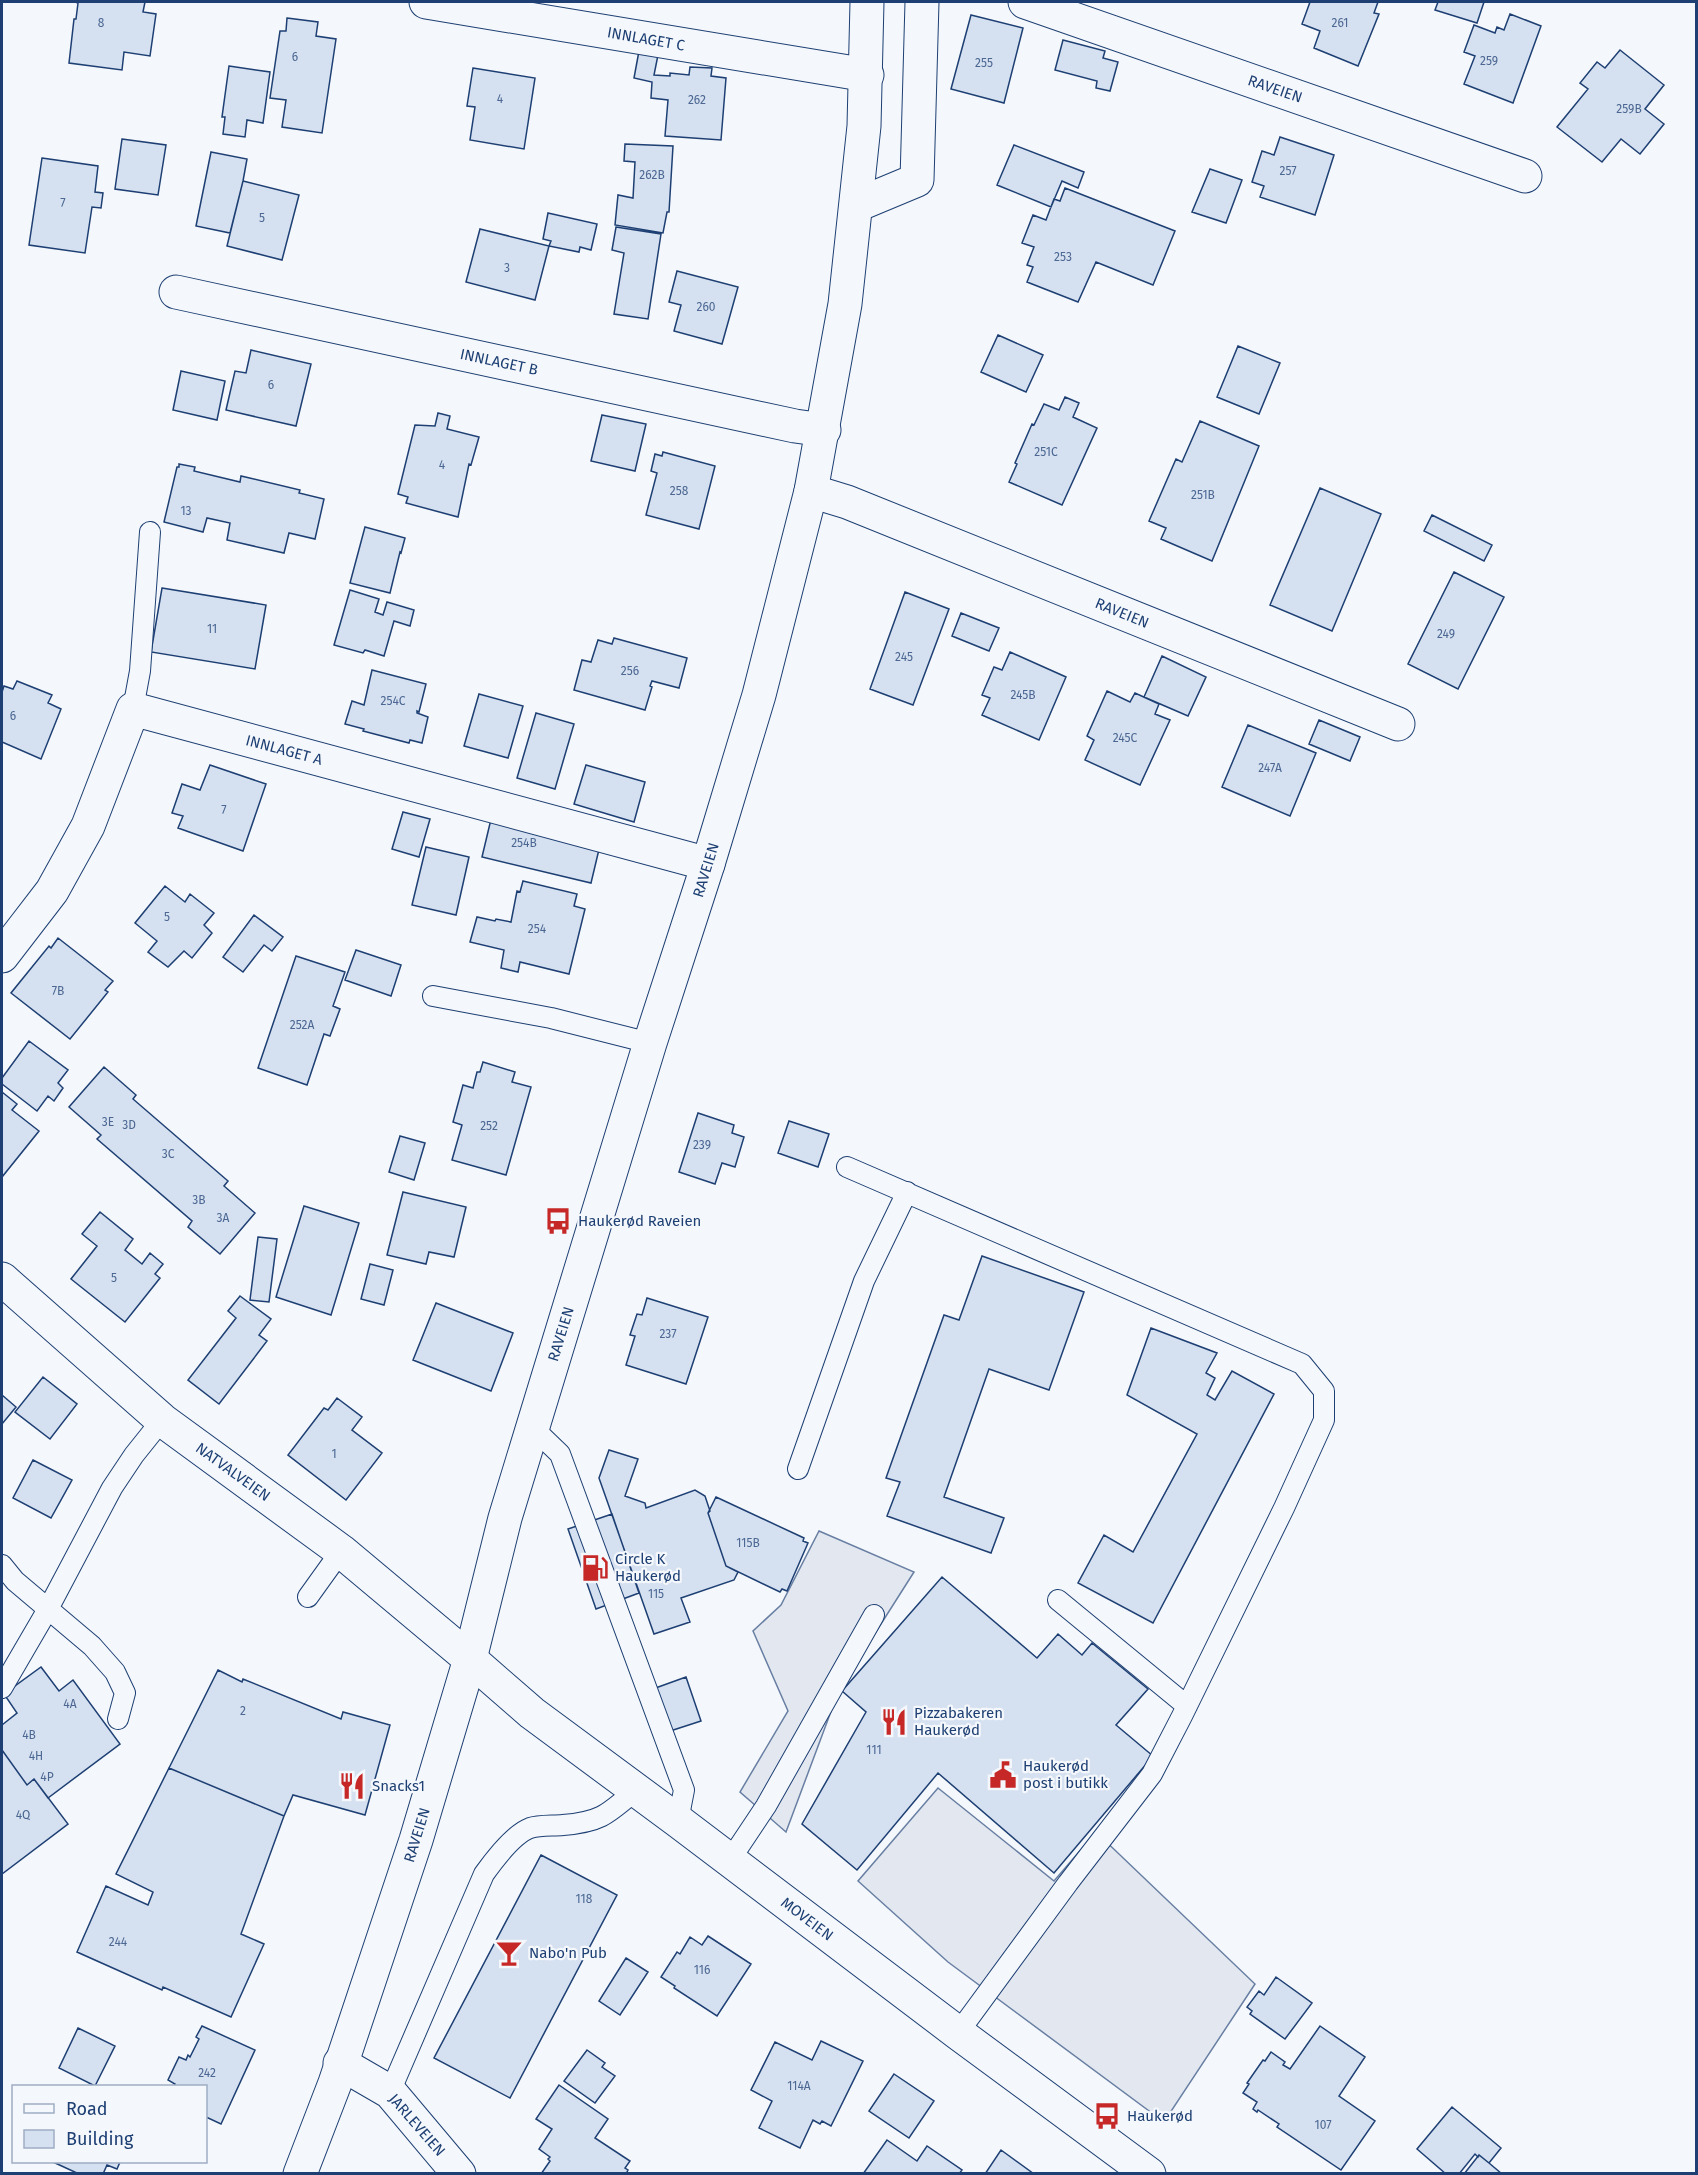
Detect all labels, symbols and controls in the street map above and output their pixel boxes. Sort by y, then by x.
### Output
house number: 8 [98,16,105,30]
house number: 261 [1332,16,1348,30]
street label: INNLAGET C [606,23,687,55]
house number: 6 [292,50,298,64]
house number: 259 [1480,54,1498,68]
house number: 255 [975,56,993,70]
street label: RAVEIEN [1245,71,1305,107]
house number: 4 [497,92,504,106]
house number: 262 [688,93,706,107]
house number: 259B [1616,102,1642,116]
house number: 257 [1280,164,1297,178]
house number: 262B [639,168,665,182]
house number: 7 [60,196,66,210]
house number: 5 [259,211,265,225]
house number: 253 [1054,250,1072,264]
house number: 3 [504,261,510,275]
house number: 260 [696,300,716,314]
street label: INNLAGET B [458,345,540,379]
house number: 6 [268,378,274,392]
house number: 251C [1034,445,1058,459]
house number: 4 [439,458,446,472]
house number: 258 [670,484,689,498]
house number: 251B [1191,488,1215,502]
house number: 13 [180,504,192,518]
street label: RAVEIEN [1092,594,1152,632]
house number: 11 [207,622,217,636]
house number: 249 [1437,627,1455,641]
house number: 245 [895,650,913,664]
house number: 256 [621,664,639,678]
house number: 245B [1010,688,1036,702]
house number: 254C [380,694,406,708]
house number: 6 [10,709,16,723]
street label: INNLAGET A [244,731,325,769]
house number: 245C [1113,731,1138,745]
house number: 247A [1258,761,1282,775]
house number: 7 [221,803,227,817]
house number: 254B [511,836,537,850]
street label: RAVEIEN [689,840,723,900]
house number: 5 [164,910,170,924]
house number: 254 [528,922,547,936]
house number: 7B [52,984,64,998]
house number: 252A [290,1018,314,1032]
house number: 3E [102,1115,114,1129]
house number: 3D [122,1118,136,1132]
house number: 252 [480,1119,498,1133]
house number: 239 [693,1138,711,1152]
house number: 3C [162,1147,175,1161]
house number: 3B [192,1193,206,1207]
bus stop icon: Haukerød Raveien [543,1206,573,1236]
house number: 3A [217,1211,230,1225]
place label: Haukerød Raveien [578,1212,701,1230]
house number: 5 [111,1271,117,1285]
street label: RAVEIEN [544,1304,578,1364]
house number: 237 [659,1327,677,1341]
street label: NATVALVEIEN [192,1439,274,1505]
house number: 1 [331,1447,337,1461]
house number: 115B [736,1536,760,1550]
place label: Circle K Haukerød [615,1550,681,1585]
fuel station icon: Circle K Haukerød [580,1553,610,1583]
house number: 115 [648,1587,664,1601]
house number: 4A [63,1697,77,1711]
house number: 2 [240,1704,246,1718]
place label: Pizzabakeren Haukerød [914,1704,1003,1739]
restaurant icon: Pizzabakeren Haukerød [879,1707,909,1737]
house number: 4B [22,1728,36,1742]
house number: 111 [866,1743,882,1757]
house number: 4H [29,1749,43,1763]
place label: Haukerød post i butikk [1023,1757,1108,1792]
public building icon: Haukerød post i butikk [988,1760,1018,1790]
house number: 4P [40,1770,54,1784]
restaurant icon: Snacks1 [337,1771,367,1801]
place label: Snacks1 [372,1777,425,1795]
street label: RAVEIEN [400,1805,434,1865]
house number: 4Q [16,1808,30,1822]
house number: 118 [576,1892,593,1906]
street label: MOVEIEN [777,1893,837,1945]
house number: 244 [109,1935,128,1949]
bar icon: Nabo'n Pub [494,1938,524,1968]
place label: Nabo'n Pub [529,1944,607,1962]
house number: 116 [694,1963,710,1977]
house number: 242 [198,2066,216,2080]
house number: 114A [787,2079,811,2093]
legend [12,2085,207,2163]
street label: JARLEVEIEN [385,2090,449,2160]
text: Road [66,2098,108,2120]
bus stop icon: Haukerød [1092,2101,1122,2131]
place label: Haukerød [1127,2107,1193,2125]
house number: 107 [1315,2118,1331,2132]
text: Building [66,2128,134,2150]

